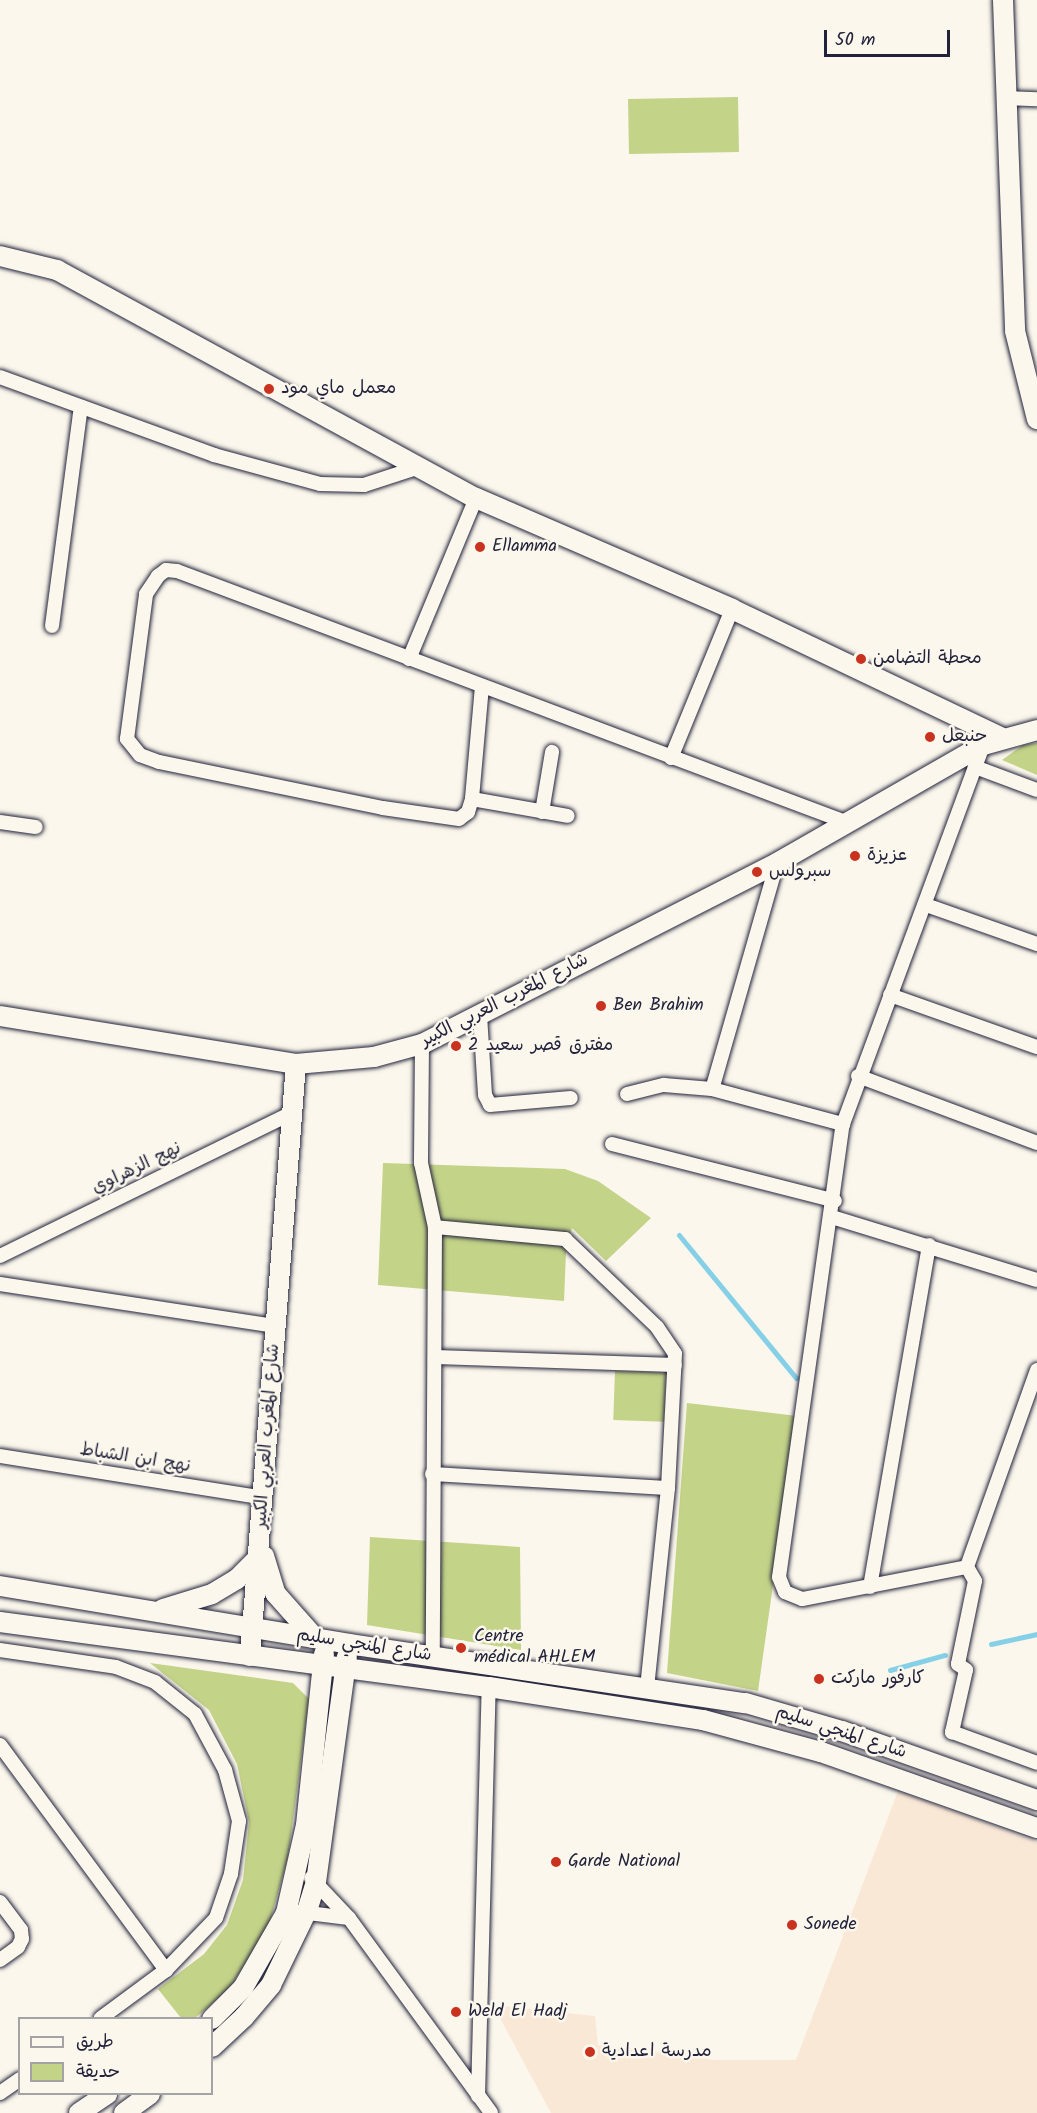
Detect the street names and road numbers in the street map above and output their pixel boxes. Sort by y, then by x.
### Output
street label: شارع المغرب العربي الكبير [418,949,592,1053]
street label: نهج الزهراوي [89,1138,185,1200]
street label: شارع المغرب العربي الكبير [251,1343,285,1529]
street label: نهج ابن الشباط [78,1440,192,1478]
street label: شارع المنجي سليم [295,1625,433,1667]
street label: شارع المنجي سليم [773,1702,909,1764]

